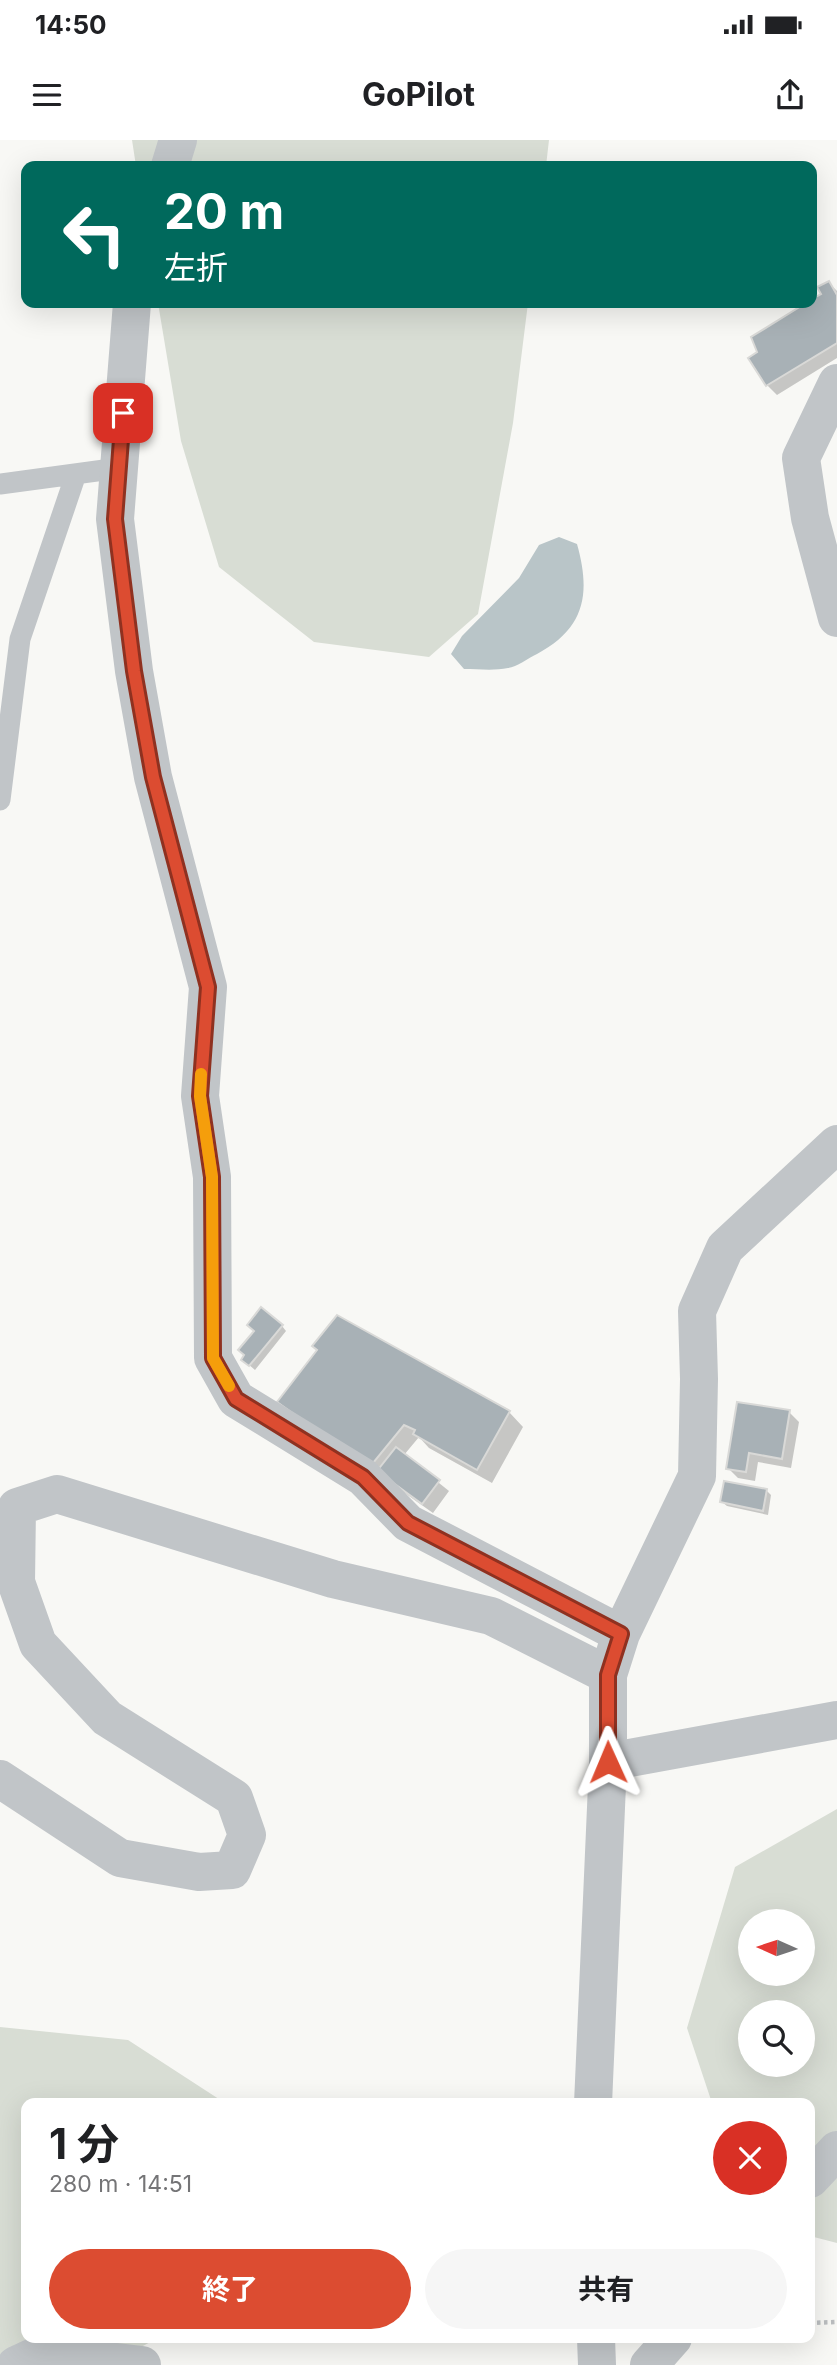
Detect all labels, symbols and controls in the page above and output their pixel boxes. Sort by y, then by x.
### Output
text: 14:50 [35,9,107,40]
text: GoPilot [362,75,475,114]
icon: menu [28,76,66,114]
icon: share [771,76,809,114]
text: 20 m [164,182,284,241]
icon: left [49,189,140,280]
text: 左折 [164,248,228,287]
pin [93,383,153,443]
icon: arrive [104,394,142,432]
position arrow [571,1725,645,1799]
north arrow [738,1909,816,1986]
map controls [738,1909,815,2077]
button: search [738,2000,815,2077]
text: 1 分 [49,2118,119,2169]
button: close [713,2121,787,2195]
text: 280 m · 14:51 [49,2170,192,2198]
button: 終了 [49,2249,411,2329]
button: 共有 [425,2249,787,2329]

